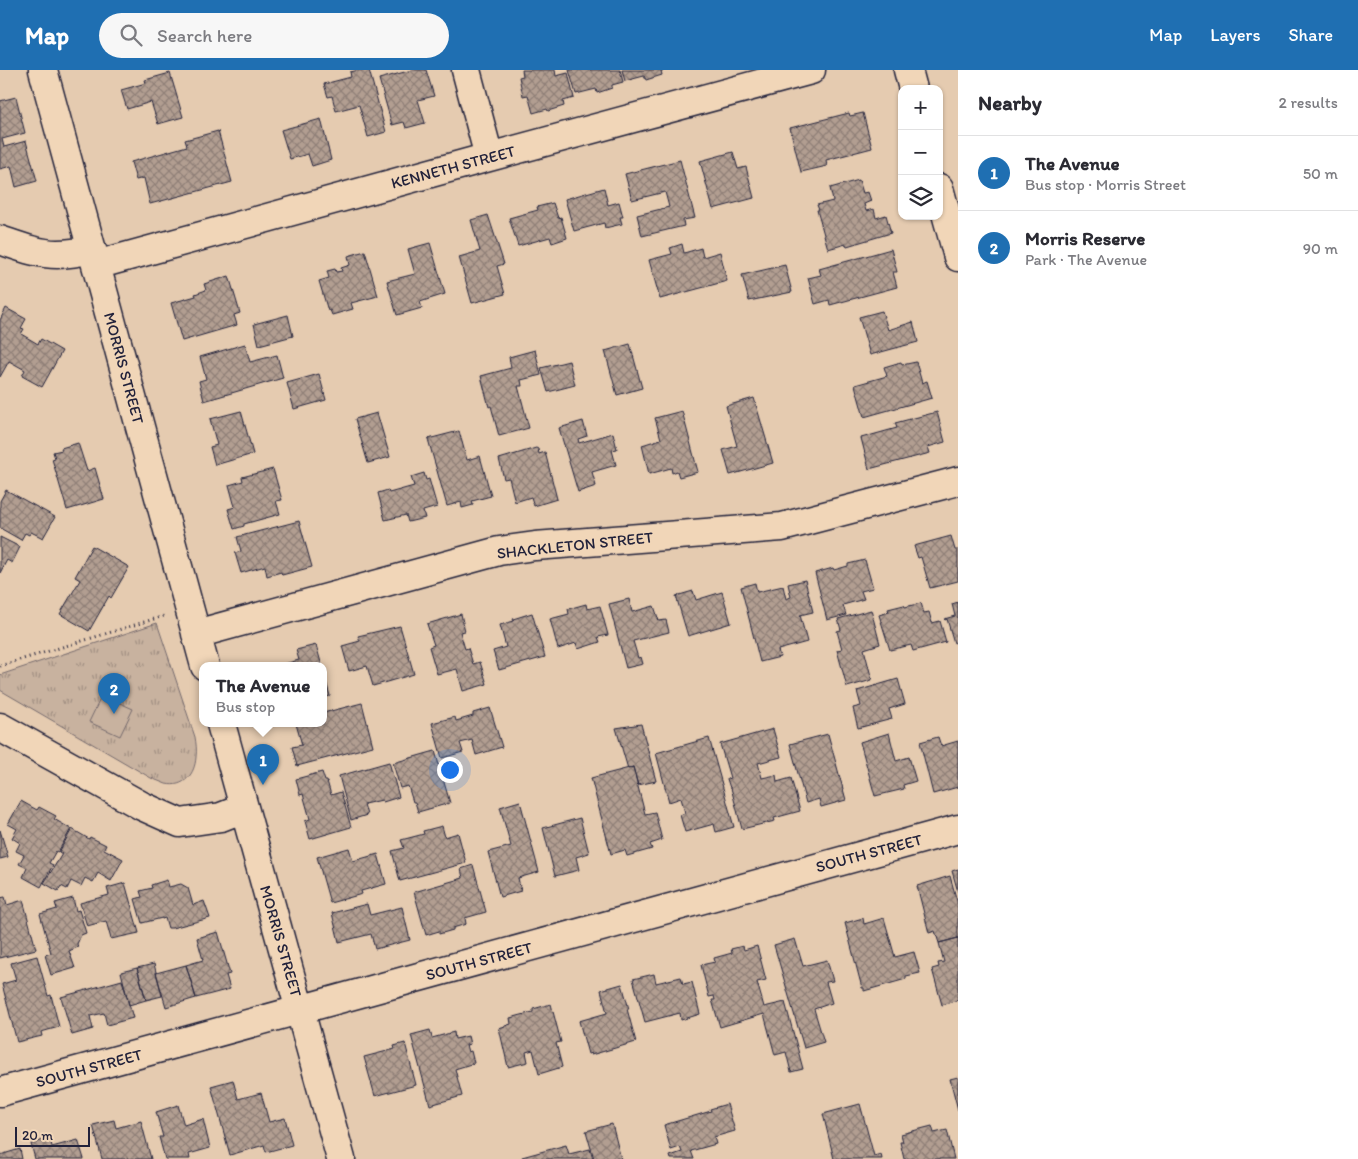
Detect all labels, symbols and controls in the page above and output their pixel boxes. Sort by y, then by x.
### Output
search box [99,13,449,58]
text: Map [25,21,69,50]
icon: search [117,21,145,49]
text: Search here [157,24,252,47]
text: Map [1149,24,1182,46]
text: Layers [1210,24,1260,46]
text: Share [1288,24,1333,46]
map controls [898,85,943,220]
button: + [898,85,943,130]
text: Nearby [978,90,1042,115]
text: 2 results [1278,93,1338,112]
button: − [898,130,943,175]
street label: KENNETH STREET [389,141,517,193]
text: The Avenue [1025,152,1120,175]
text: 1 [990,164,998,183]
text: 50 m [1303,164,1338,183]
button: layers [898,175,943,220]
text: Bus stop · Morris Street [1025,175,1186,194]
text: Morris Reserve [1025,227,1145,250]
text: 2 [990,239,998,258]
text: 90 m [1303,239,1338,258]
text: Park · The Avenue [1025,250,1147,269]
street label: MORRIS STREET [100,310,148,426]
street label: SHACKLETON STREET [496,527,654,563]
popup [199,662,327,727]
pin: 2 [98,673,130,714]
text: The Avenue [216,674,310,697]
text: Bus stop [216,697,275,716]
pin: 1 [247,744,279,785]
your location [437,757,463,783]
street label: SOUTH STREET [814,830,924,876]
street label: MORRIS STREET [256,883,306,999]
street label: SOUTH STREET [424,938,534,984]
street label: SOUTH STREET [34,1045,144,1091]
scale bar [15,1124,90,1147]
text: 20 m [22,1127,53,1144]

